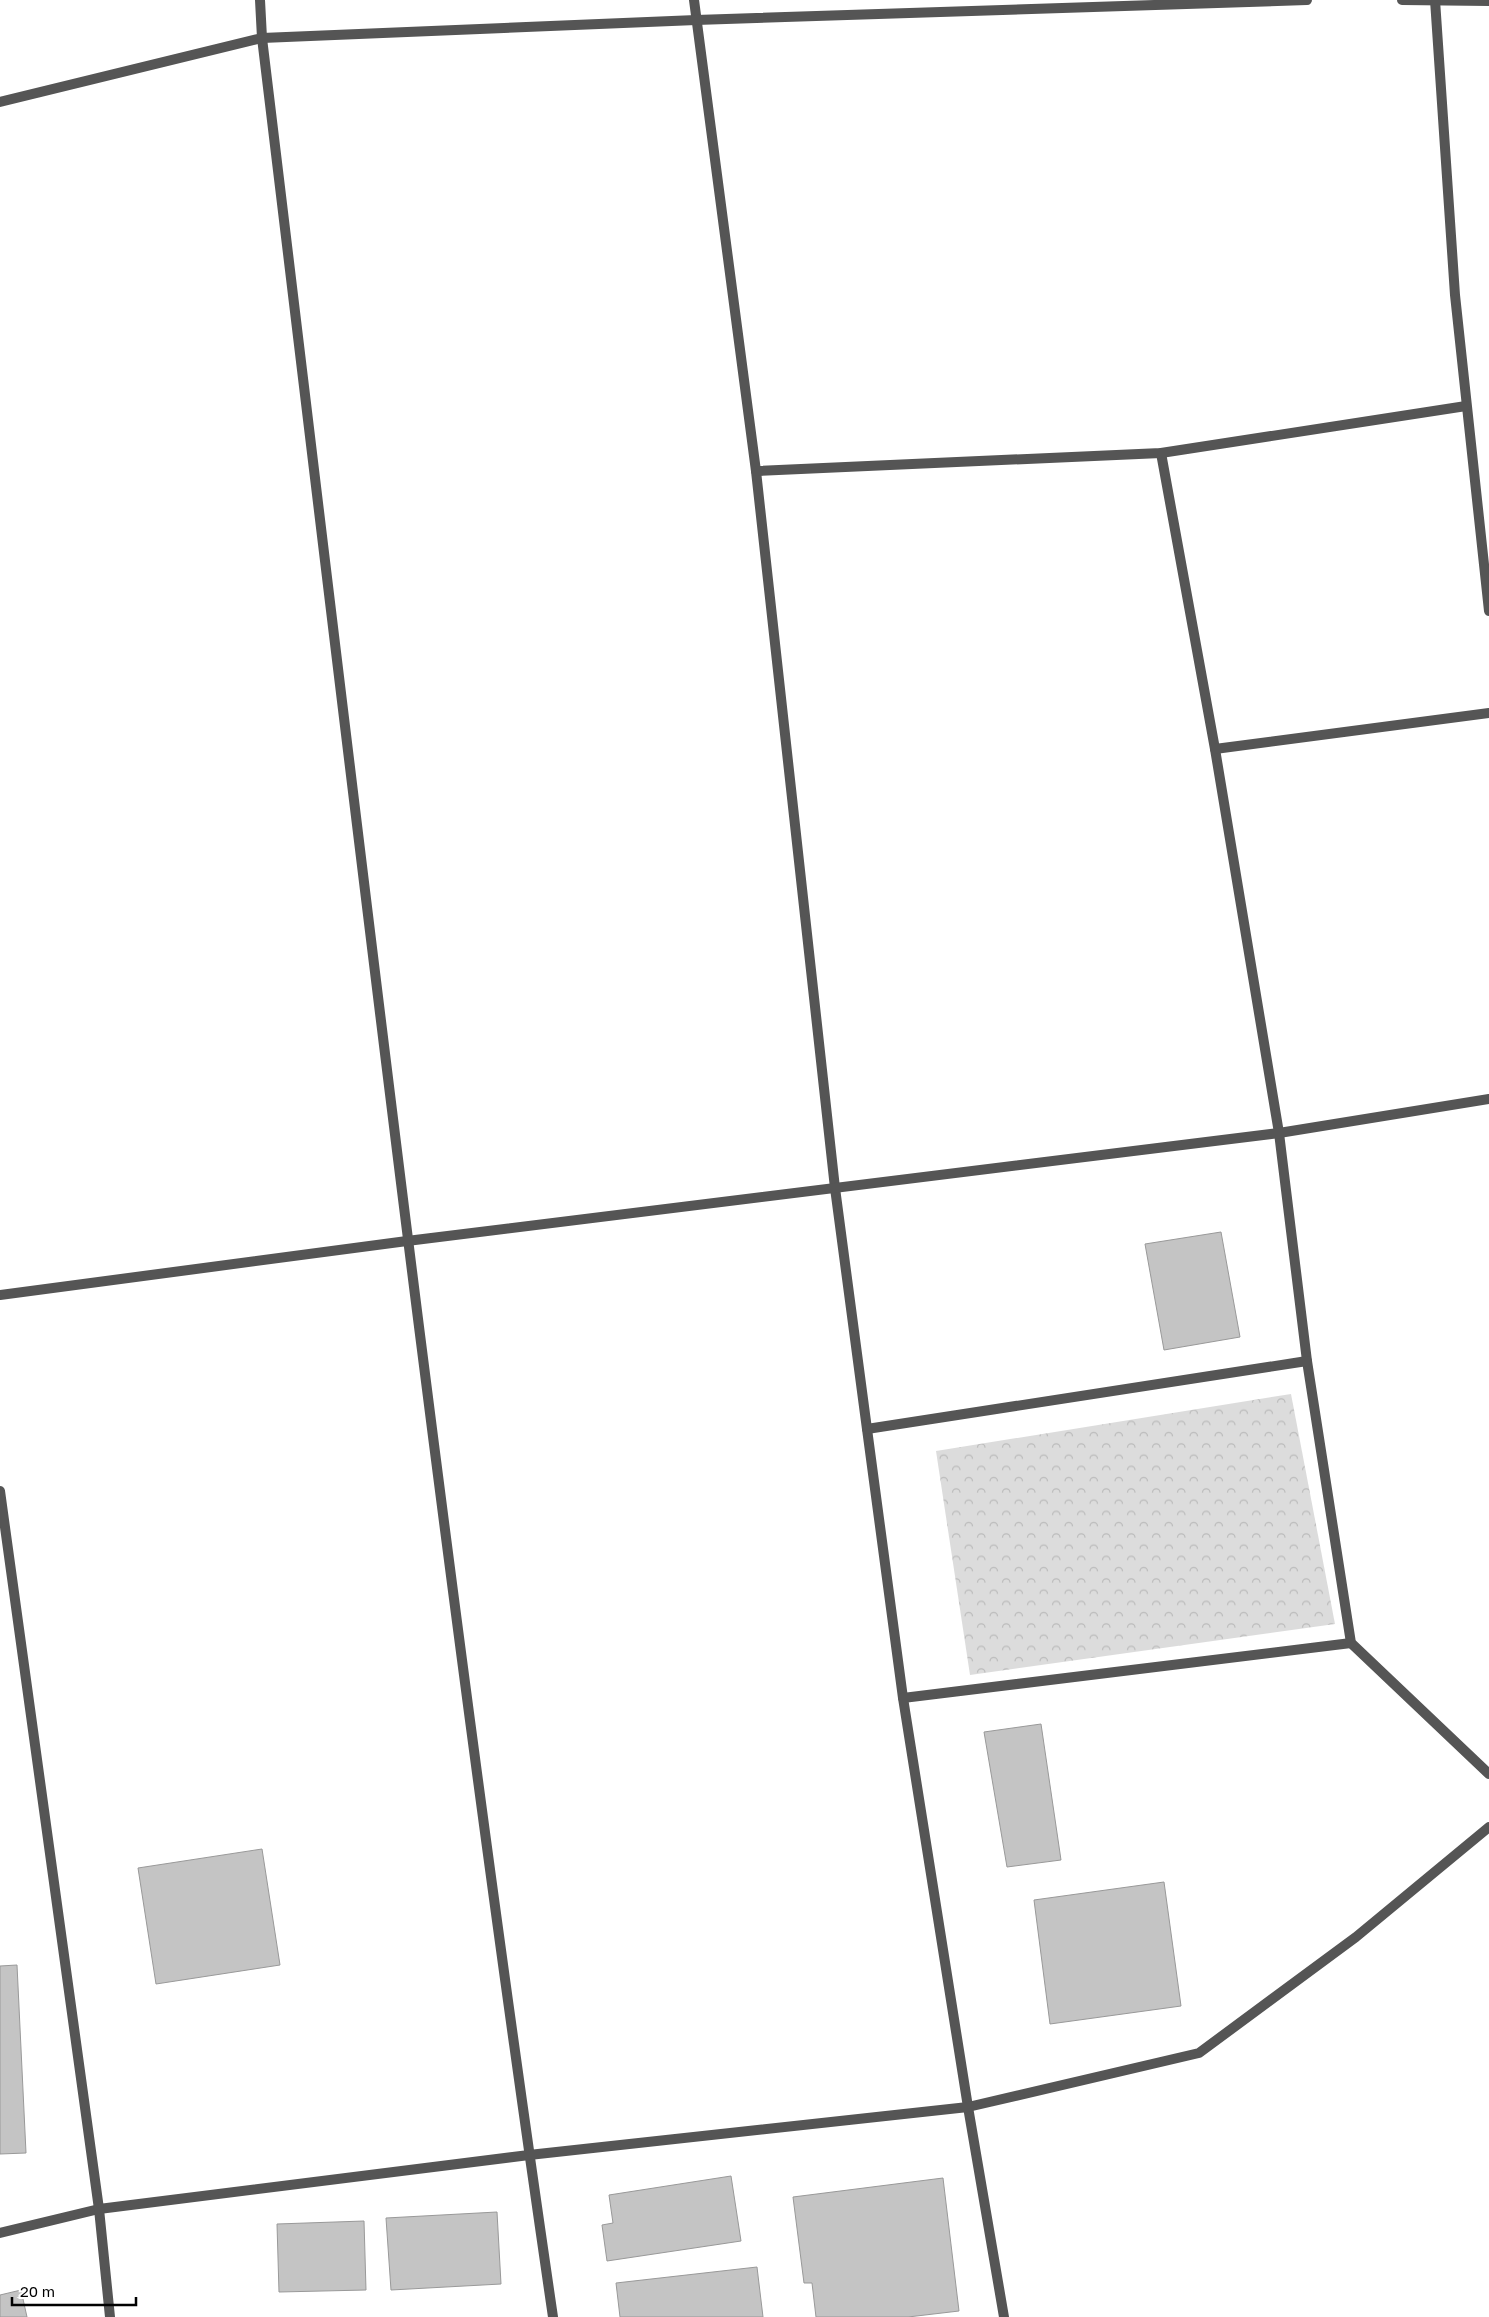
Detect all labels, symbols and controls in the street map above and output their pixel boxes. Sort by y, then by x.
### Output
scale bar [12,2274,136,2306]
text: 20 m [20,2282,55,2300]

